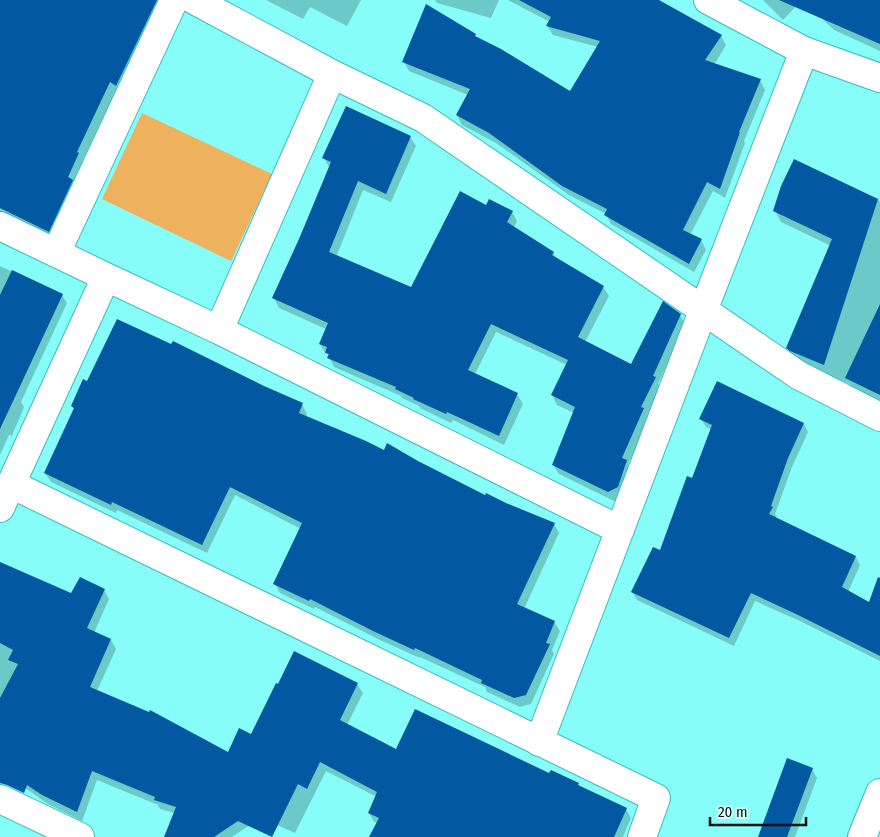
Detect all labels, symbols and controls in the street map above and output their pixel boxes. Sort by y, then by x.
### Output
scale bar [710,794,806,826]
text: 20 m [718,803,748,821]

